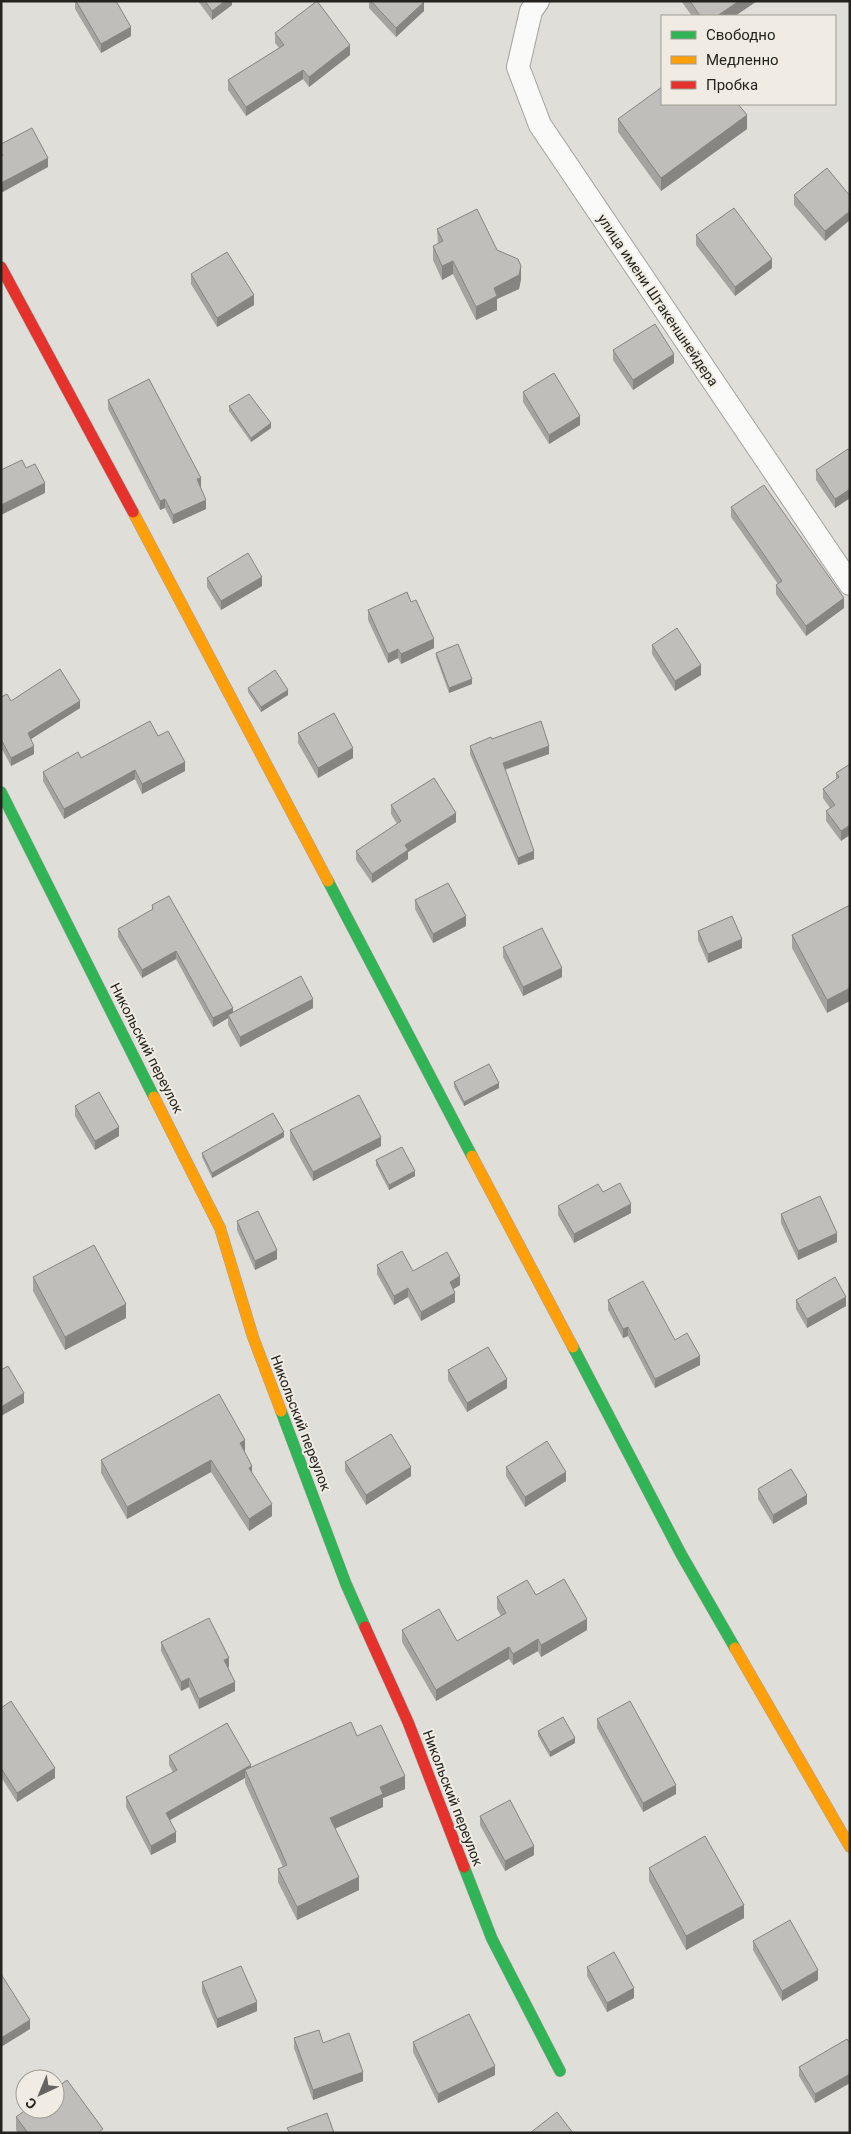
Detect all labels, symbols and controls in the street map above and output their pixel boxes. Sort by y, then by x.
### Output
legend [661,15,836,105]
text: Свободно [706,26,775,44]
text: Медленно [706,51,779,69]
text: Пробка [706,76,758,94]
street label: улица имени Штакеншнейдера [594,211,722,389]
street label: Никольский переулок [107,980,187,1116]
street label: Никольский переулок [268,1353,334,1494]
street label: Никольский переулок [420,1728,486,1869]
north arrow [15,2069,65,2119]
text: С [22,2094,40,2112]

